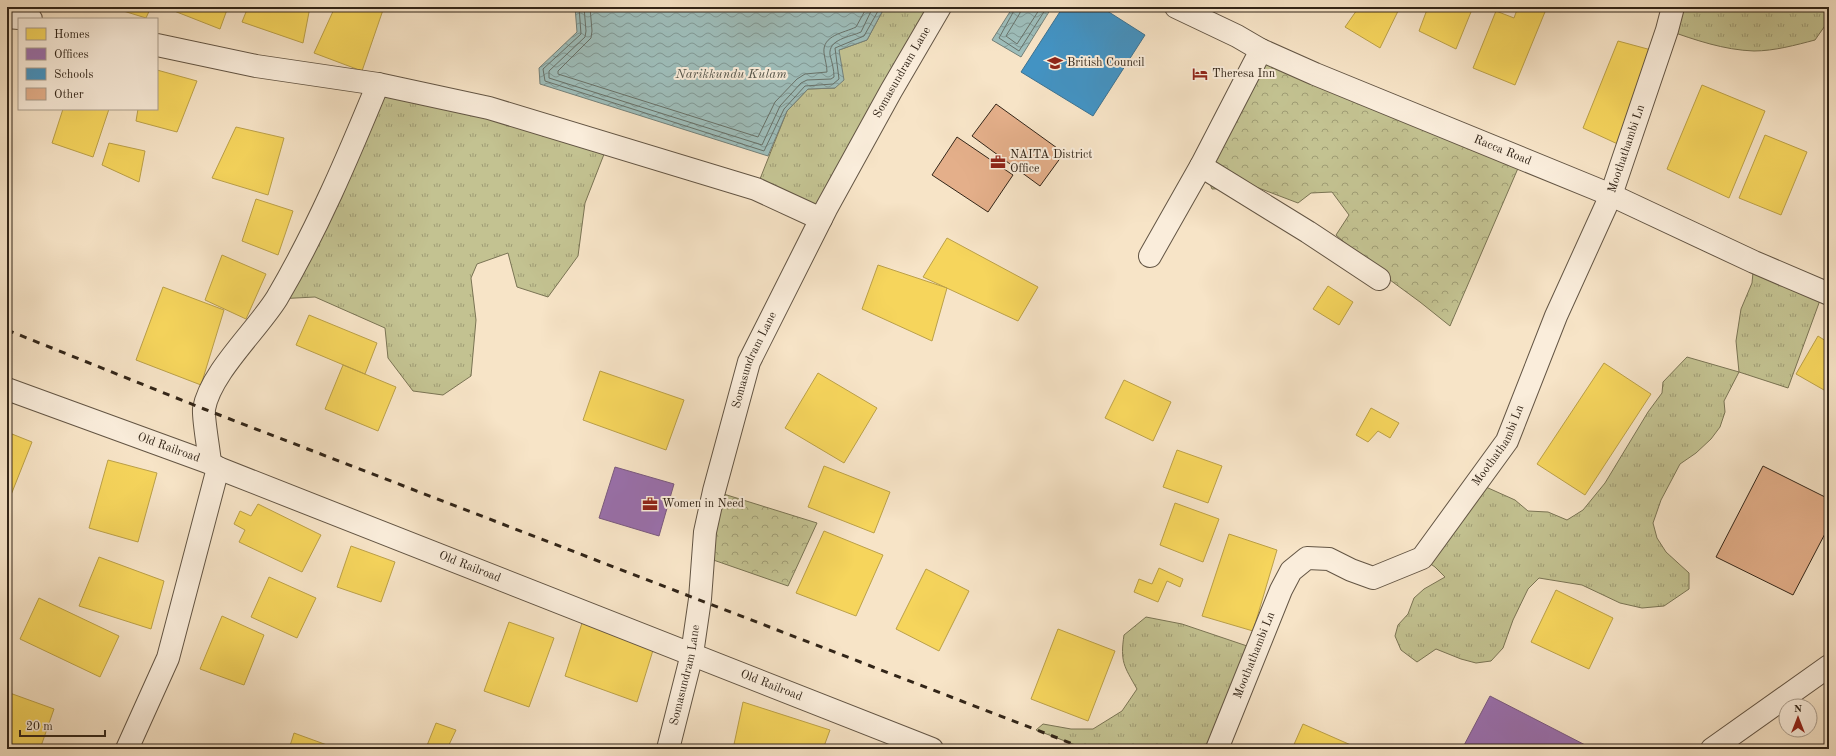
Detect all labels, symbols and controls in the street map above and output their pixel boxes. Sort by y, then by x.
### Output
legend [18,18,158,110]
street label: Somasundram Lane [871,24,933,120]
text: Homes [54,29,90,41]
text: Offices [54,49,89,61]
school or university icon: British Council [1046,54,1064,72]
place label: British Council [1067,57,1145,69]
hotel icon: Theresa Inn [1191,65,1209,83]
water label: Narikkundu Kulam [674,68,787,81]
place label: Theresa Inn [1212,68,1276,80]
text: Schools [54,69,94,81]
text: Other [54,89,84,101]
street label: Moothathambi Ln [1606,103,1647,194]
street label: Racca Road [1472,134,1533,168]
place label: NAITA District Office [1010,149,1093,175]
office icon: NAITA District Office [989,153,1007,171]
street label: Somasundram Lane [731,310,779,410]
street label: Moothathambi Ln [1470,403,1527,488]
street label: Old Railroad [136,431,201,465]
office icon: Women in Need [641,495,659,513]
place label: Women in Need [662,498,744,510]
street label: Old Railroad [437,550,502,585]
street label: Moothathambi Ln [1232,610,1278,700]
street label: Somasundram Lane [668,623,702,727]
street label: Old Railroad [739,668,804,703]
north arrow [1778,698,1818,738]
text: N [1794,704,1803,715]
scale bar [20,712,105,738]
text: 20 m [26,721,53,733]

